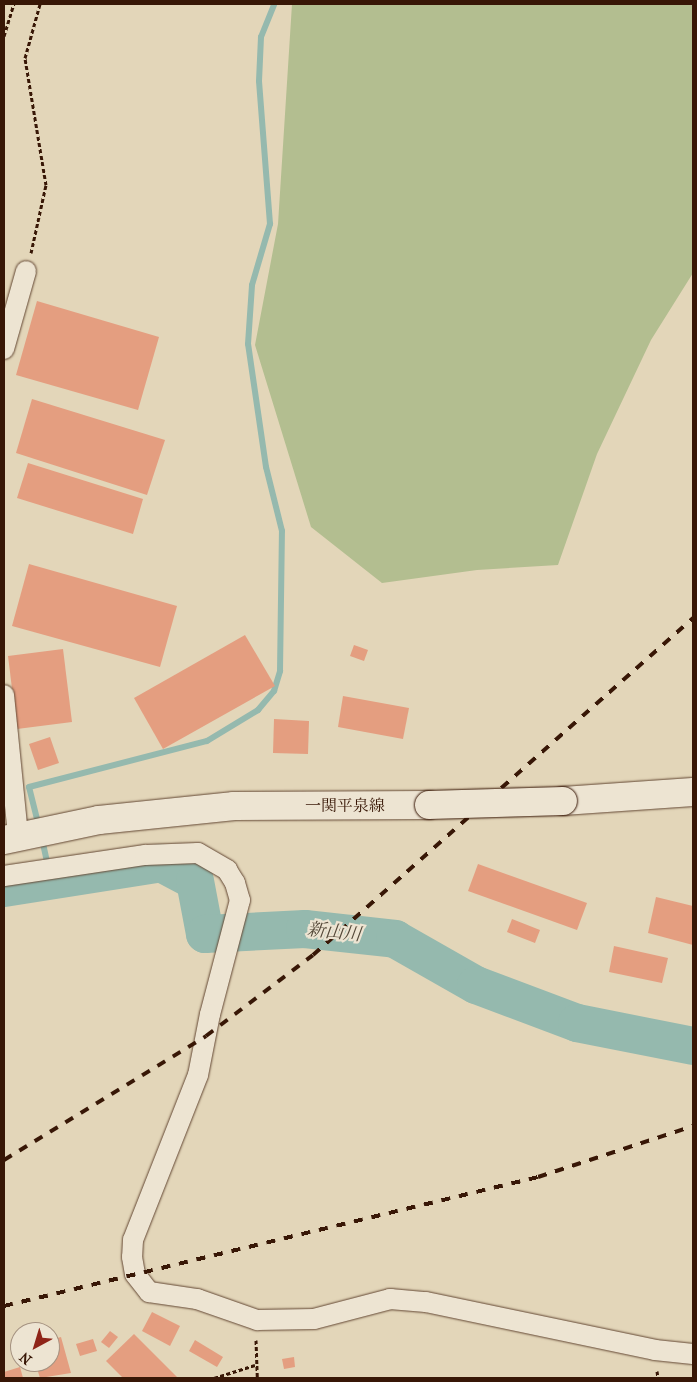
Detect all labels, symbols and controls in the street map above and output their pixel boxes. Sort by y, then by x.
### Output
street label: 一関平泉線 [305,796,385,816]
water label: 新山川 [306,919,362,947]
north arrow [10,1322,60,1372]
text: N [16,1348,35,1368]

